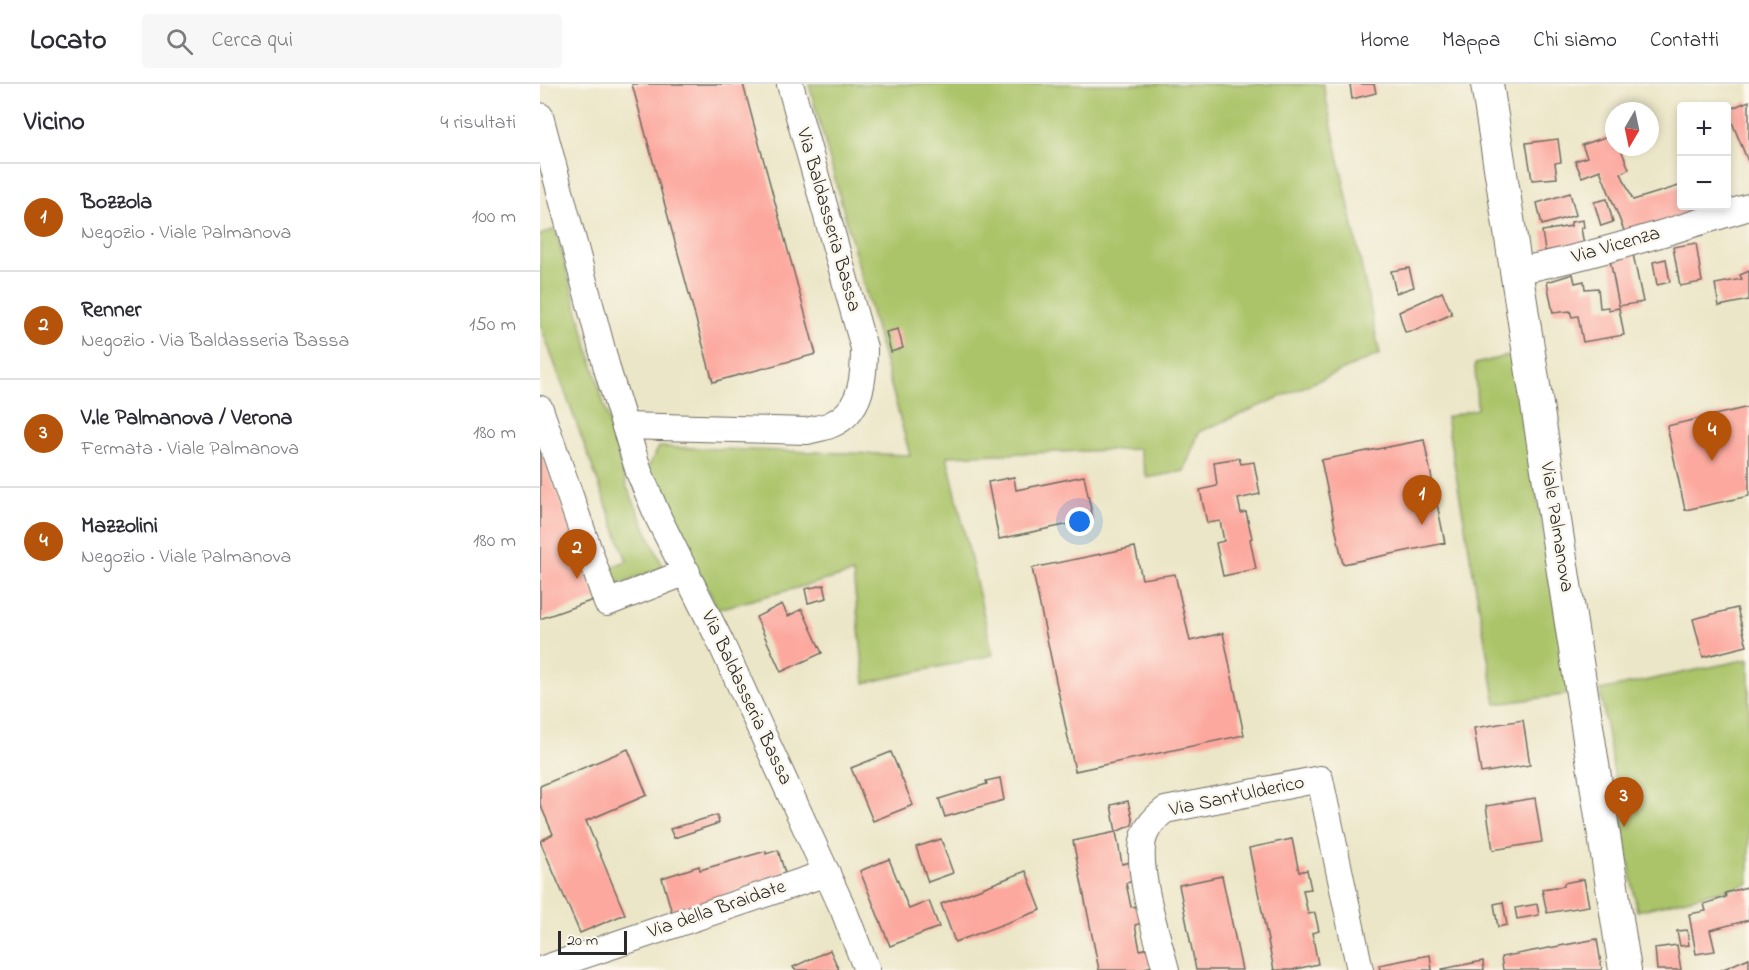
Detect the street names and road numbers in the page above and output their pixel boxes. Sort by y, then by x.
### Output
street label: Via Baldasseria Bassa [788,124,868,315]
street label: Via Vicenza [1567,220,1664,273]
street label: Viale Palmanova [1531,459,1581,594]
street label: Via Baldasseria Bassa [692,605,799,790]
street label: Via Sant'Ulderico [1166,769,1307,826]
street label: Via della Braidate [643,873,790,948]

